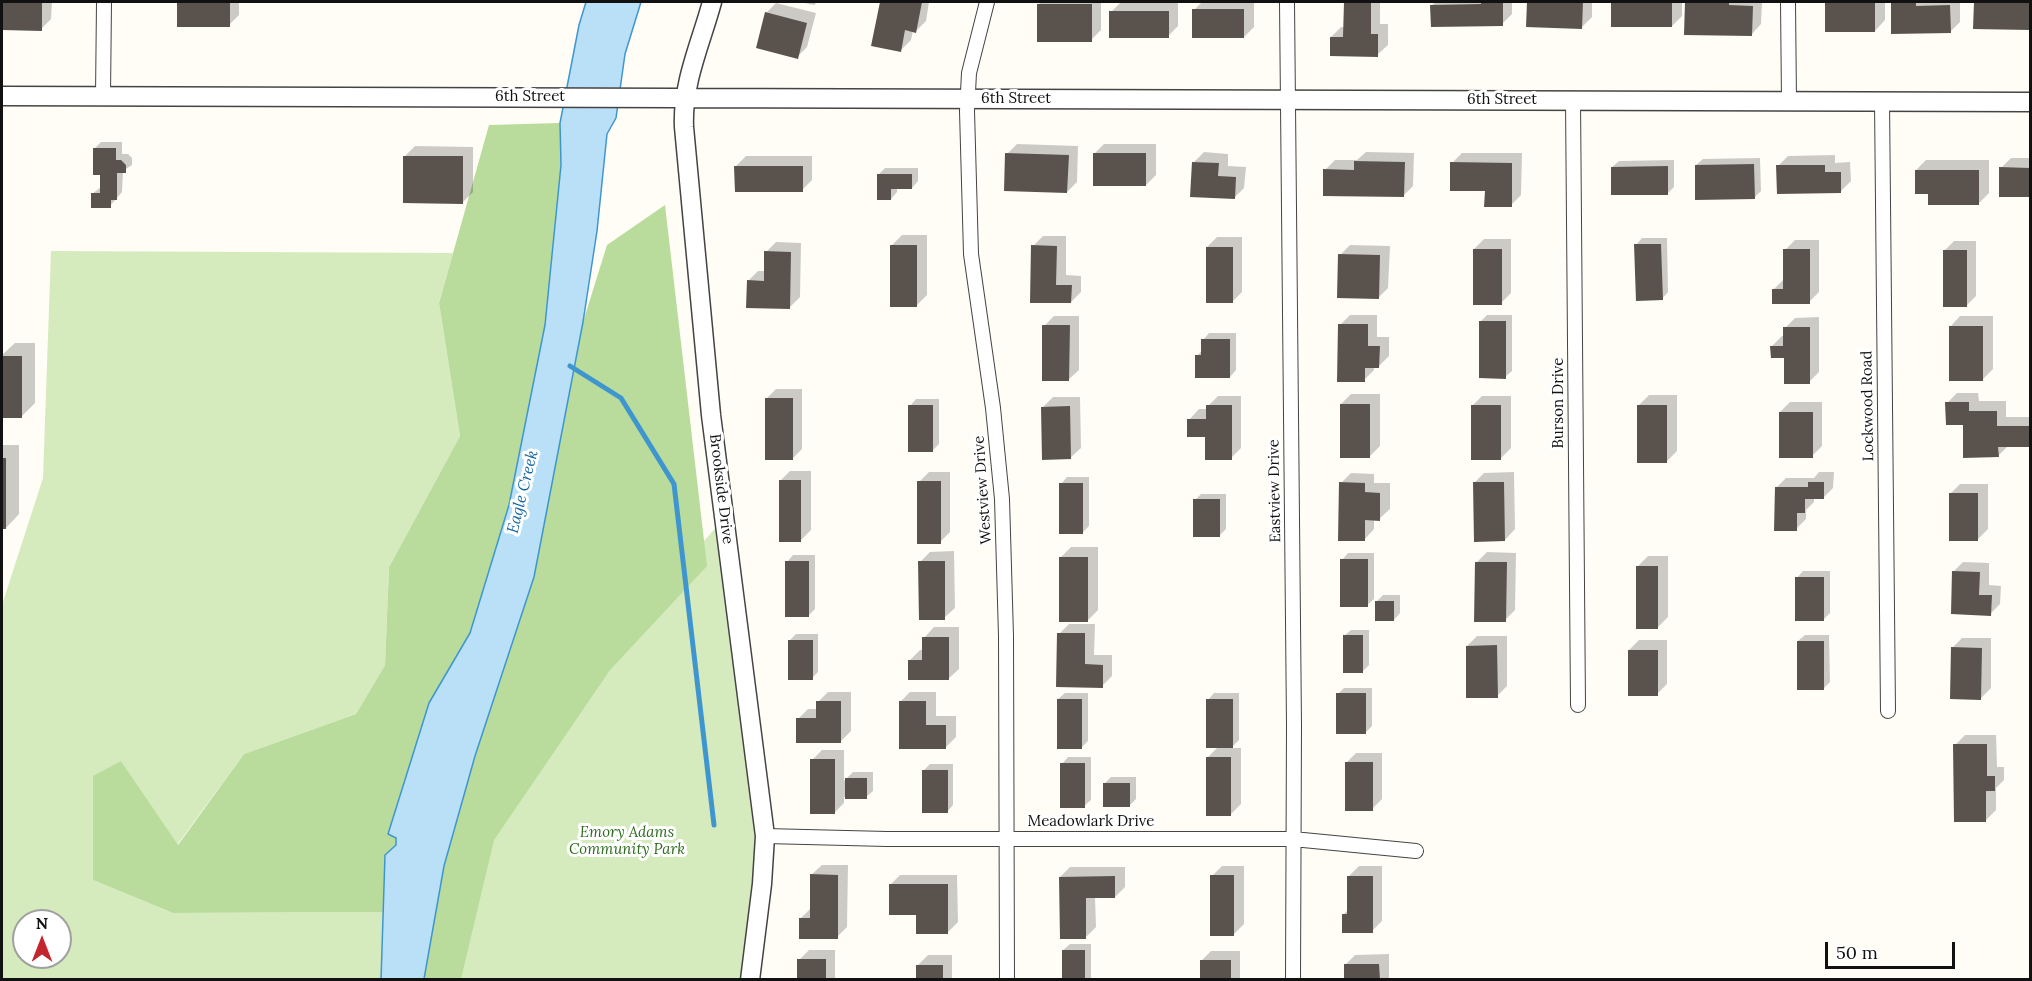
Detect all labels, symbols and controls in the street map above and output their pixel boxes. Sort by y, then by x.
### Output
street label: 6th Street [495,88,565,106]
street label: 6th Street [981,90,1051,108]
street label: 6th Street [1467,91,1537,109]
street label: Lockwood Road [1858,351,1878,461]
street label: Burson Drive [1550,358,1568,448]
street label: Brookside Drive [705,433,737,545]
street label: Westview Drive [970,435,996,545]
street label: Eastview Drive [1265,439,1285,543]
water label: Eagle Creek [503,448,543,536]
street label: Meadowlark Drive [1028,813,1154,831]
park label: Emory Adams Community Park [569,824,685,859]
north arrow [12,909,72,969]
text: N [36,913,48,933]
scale bar [1828,930,1958,968]
text: 50 m [1836,941,1878,964]

